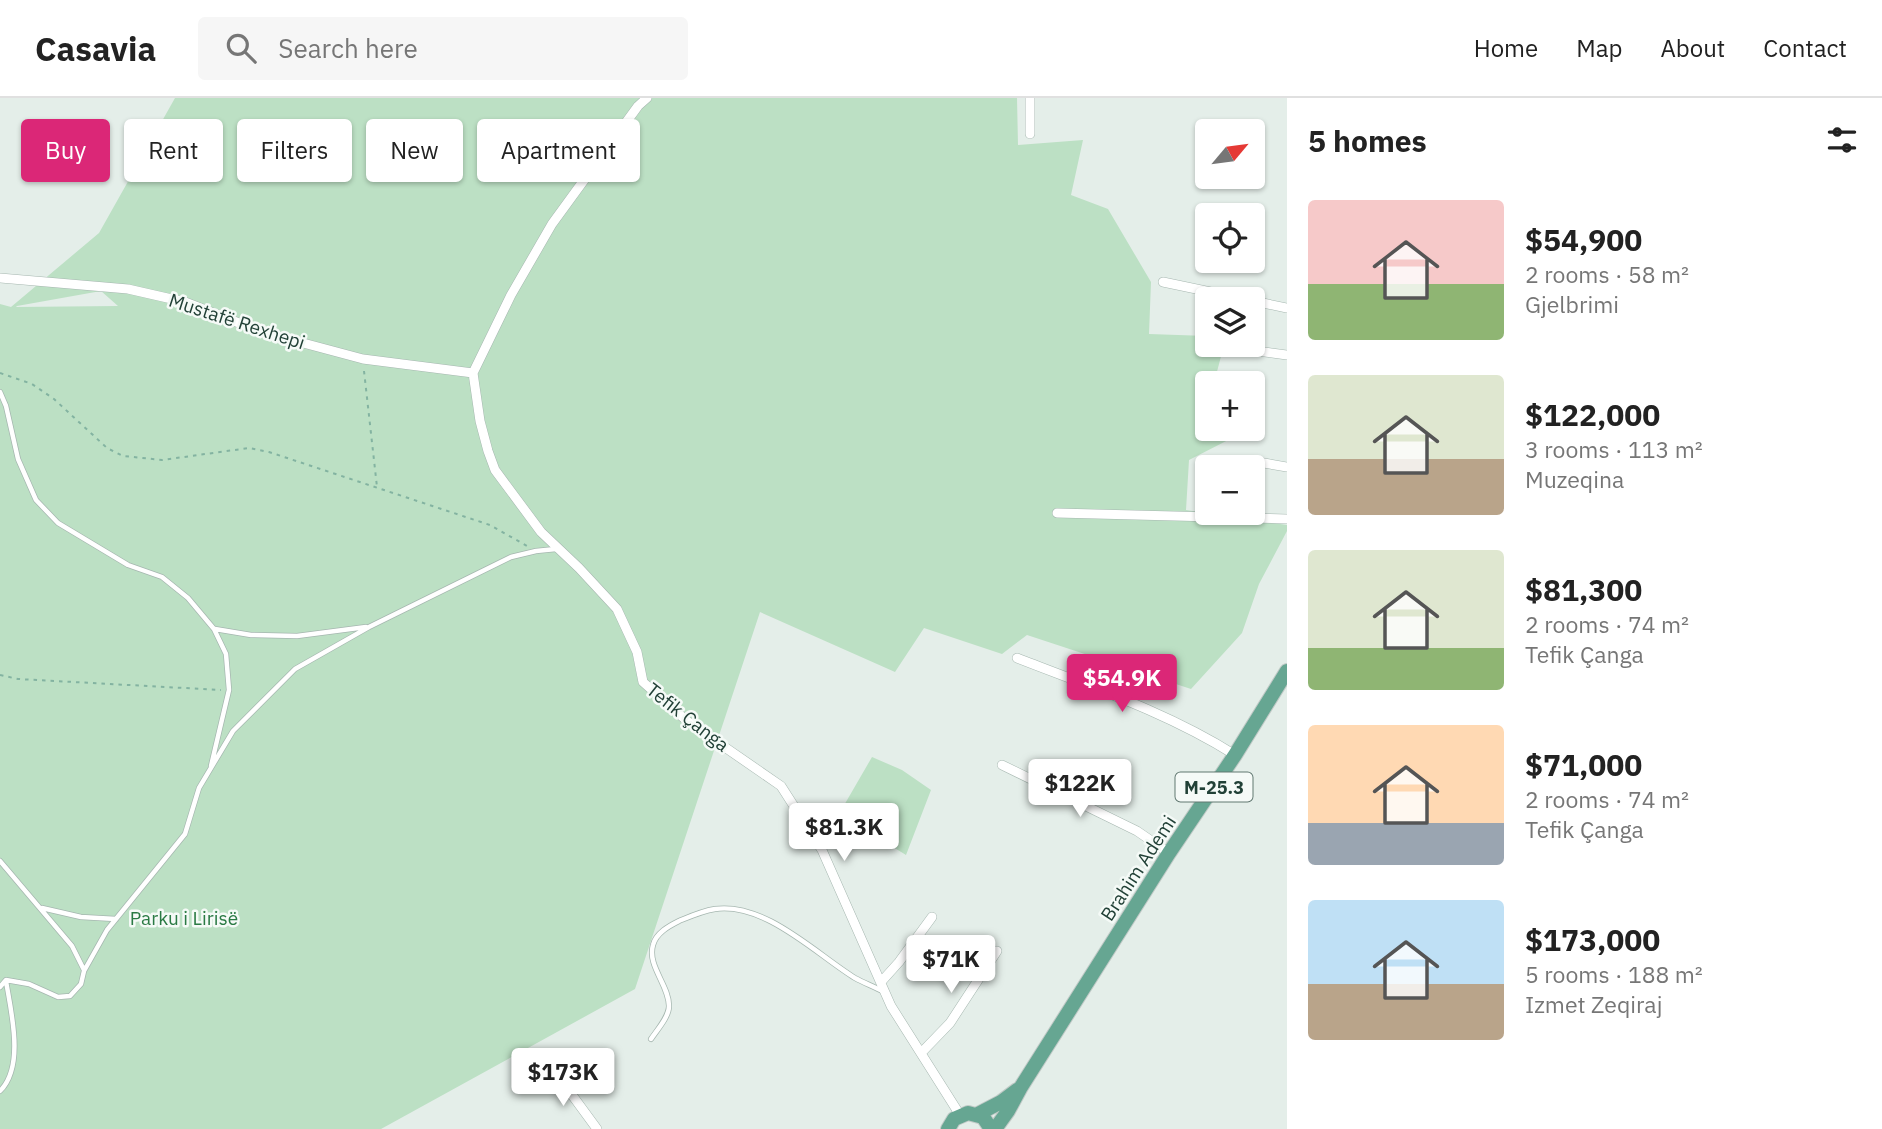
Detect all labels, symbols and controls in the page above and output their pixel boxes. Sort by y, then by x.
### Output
search box [198,17,688,80]
text: Casavia [35,27,156,70]
icon: search [222,29,260,67]
text: Search here [278,31,418,65]
text: Home [1474,32,1538,64]
text: Map [1576,32,1622,64]
text: About [1660,32,1725,64]
text: Contact [1763,32,1847,64]
chip: Buy [21,119,110,182]
chip: Rent [124,119,223,182]
chip: Filters [237,119,352,182]
chip: New [366,119,463,182]
chip: Apartment [477,119,640,182]
north arrow [1195,119,1265,189]
map controls [1195,119,1265,525]
text: 5 homes [1308,121,1427,160]
icon: filters [1823,121,1861,159]
button: locate [1195,203,1265,273]
text: $54,900 [1525,220,1642,259]
icon: home [1364,228,1448,312]
text: 2 rooms · 58 m² [1525,259,1689,289]
button: layers [1195,287,1265,357]
street label: Mustafë Rexhepi [166,288,308,354]
text: Gjelbrimi [1525,289,1619,319]
button: + [1195,371,1265,441]
text: $122,000 [1525,395,1660,434]
icon: home [1364,403,1448,487]
text: 3 rooms · 113 m² [1525,434,1703,464]
button: − [1195,455,1265,525]
text: Muzeqina [1525,464,1624,494]
text: $81,300 [1525,570,1642,609]
icon: home [1364,578,1448,662]
text: 2 rooms · 74 m² [1525,609,1689,639]
text: Tefik Çanga [1525,639,1644,669]
pin: $54.9K [1065,654,1179,714]
text: $54.9K [1083,662,1161,692]
street label: Tefik Çanga [642,677,734,757]
text: $71,000 [1525,745,1642,784]
icon: home [1364,753,1448,837]
pin: $122K [1031,760,1129,819]
text: $122K [1044,767,1116,797]
road number: M-25.3 [1176,772,1252,802]
text: 2 rooms · 74 m² [1525,784,1689,814]
pin: $81.3K [787,804,901,863]
text: $81.3K [805,811,883,841]
street label: Brahim Ademi [1095,811,1181,925]
text: Tefik Çanga [1525,814,1644,844]
park label: Parku i Lirisë [130,906,238,930]
text: $173,000 [1525,920,1660,959]
icon: home [1364,928,1448,1012]
pin: $71K [910,936,992,995]
text: $71K [922,943,980,973]
text: 5 rooms · 188 m² [1525,959,1703,989]
text: Izmet Zeqiraj [1525,989,1662,1019]
pin: $173K [514,1048,612,1108]
text: $173K [527,1056,599,1086]

